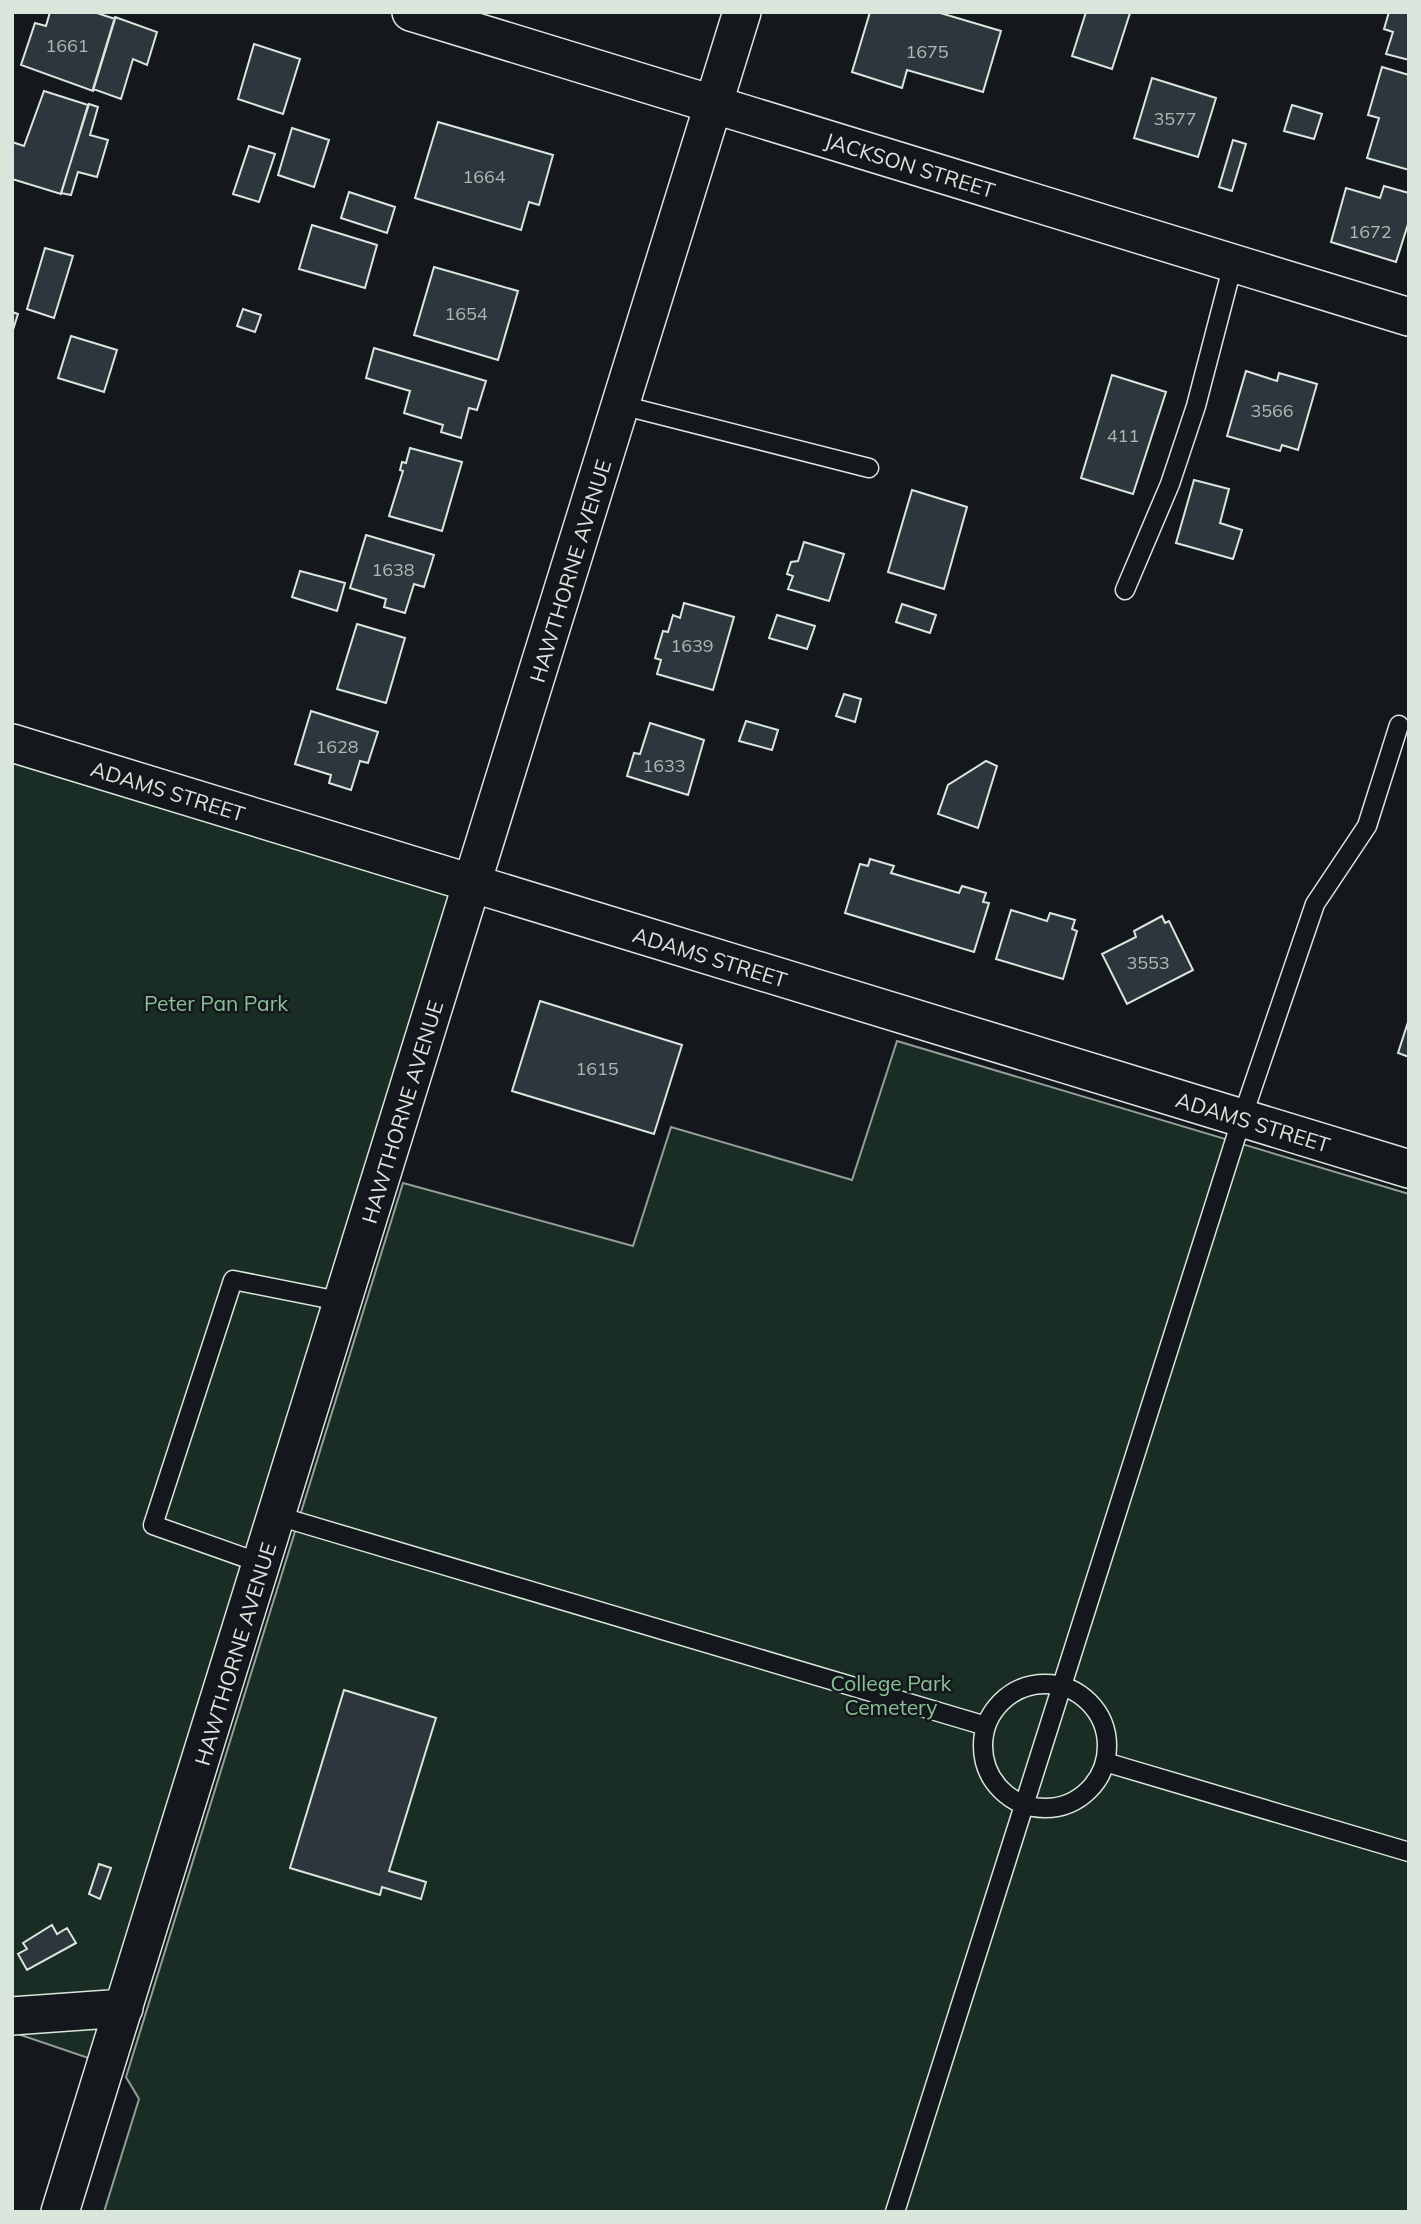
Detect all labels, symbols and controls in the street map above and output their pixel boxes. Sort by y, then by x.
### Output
house number: 1661 [45,34,89,57]
house number: 1675 [905,40,949,63]
house number: 3577 [1153,107,1197,130]
street label: JACKSON STREET [822,127,999,203]
house number: 1664 [462,165,506,188]
house number: 1672 [1348,220,1392,243]
house number: 1654 [444,302,488,325]
house number: 3566 [1250,399,1294,422]
house number: 411 [1107,424,1139,447]
street label: HAWTHORNE AVENUE [524,456,616,686]
house number: 1638 [371,558,415,581]
house number: 1639 [670,634,714,657]
house number: 1628 [315,735,359,758]
house number: 1633 [642,754,686,777]
street label: ADAMS STREET [88,755,249,827]
street label: ADAMS STREET [630,921,791,993]
house number: 3553 [1126,951,1170,974]
park label: Peter Pan Park [144,990,288,1016]
street label: HAWTHORNE AVENUE [356,997,448,1227]
house number: 1615 [575,1057,619,1080]
street label: ADAMS STREET [1173,1086,1334,1158]
street label: HAWTHORNE AVENUE [189,1539,281,1769]
park label: College Park Cemetery [831,1670,952,1720]

